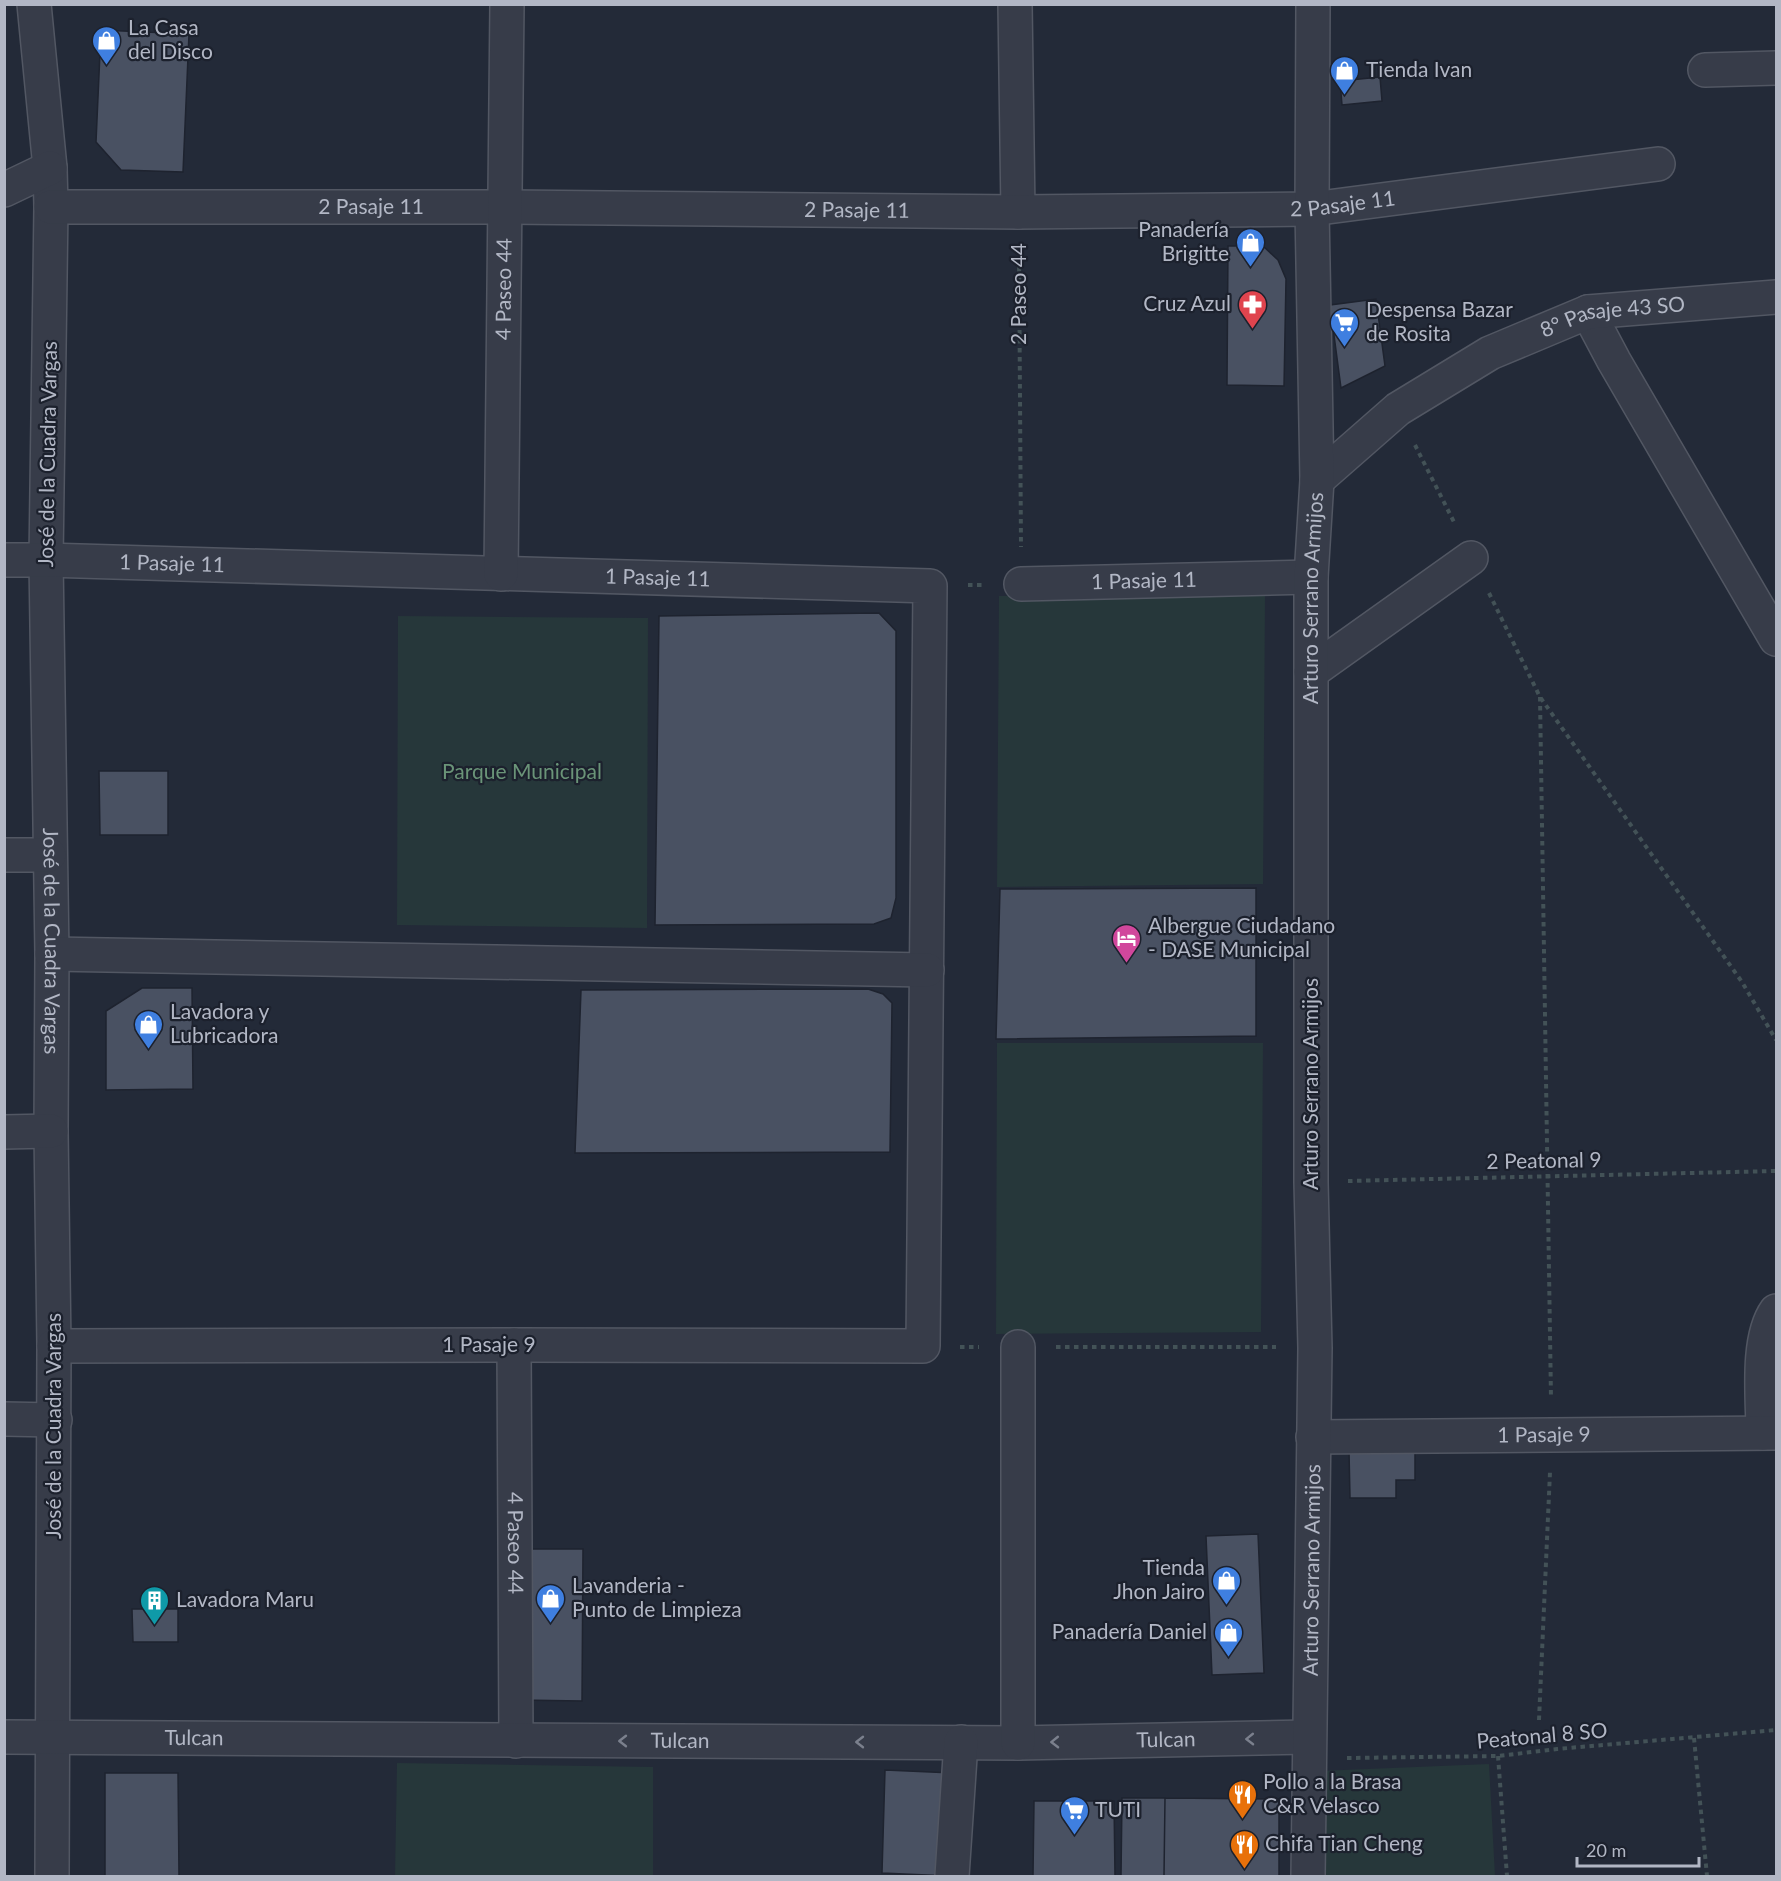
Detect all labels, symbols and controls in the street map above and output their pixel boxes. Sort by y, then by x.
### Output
place label: La Casa del Disco [128,14,213,63]
shop icon: La Casa del Disco [91,24,123,66]
shop icon: Tienda Ivan [1329,54,1361,96]
place label: Tienda Ivan [1366,56,1472,81]
street label: 2 Pasaje 11 [1290,184,1397,220]
street label: 2 Pasaje 11 [318,193,424,218]
street label: 2 Pasaje 11 [804,196,910,222]
place label: Panadería Brigitte [1138,216,1229,265]
shop icon: Panadería Brigitte [1234,226,1266,268]
street label: 4 Paseo 44 [489,238,516,340]
street label: 2 Paseo 44 [1005,243,1030,345]
pharmacy icon: Cruz Azul [1236,288,1268,330]
place label: Cruz Azul [1143,290,1231,315]
street label: 8° Pasaje 43 SO [1536,290,1686,342]
place label: Despensa Bazar de Rosita [1366,296,1513,345]
supermarket icon: Despensa Bazar de Rosita [1329,306,1361,348]
street label: José de la Cuadra Vargas [32,341,61,567]
street label: Arturo Serrano Armijos [1297,491,1327,704]
street label: 1 Pasaje 11 [119,548,225,576]
street label: 1 Pasaje 11 [605,562,711,591]
street label: 1 Pasaje 11 [1091,566,1197,593]
park label: Parque Municipal [442,758,602,783]
street label: José de la Cuadra Vargas [39,828,66,1054]
place label: Albergue Ciudadano - DASE Municipal [1148,912,1335,961]
hotel icon: Albergue Ciudadano - DASE Municipal [1111,922,1143,964]
street label: Arturo Serrano Armijos [1297,978,1322,1190]
place label: Lavadora y Lubricadora [170,998,278,1047]
shop icon: Lavadora y Lubricadora [133,1008,165,1050]
street label: 2 Peatonal 9 [1486,1146,1602,1173]
street label: José de la Cuadra Vargas [40,1313,65,1539]
street label: 1 Pasaje 9 [442,1331,536,1356]
street label: 1 Pasaje 9 [1497,1421,1591,1446]
street label: Arturo Serrano Armijos [1297,1464,1324,1676]
street label: 4 Paseo 44 [504,1492,529,1594]
place label: Tienda Jhon Jairo [1113,1554,1205,1603]
shop icon: Tienda Jhon Jairo [1210,1564,1242,1606]
place label: Lavanderia - Punto de Limpieza [572,1572,742,1621]
shop icon: Lavanderia - Punto de Limpieza [535,1582,567,1624]
building icon: Lavadora Maru [139,1584,171,1626]
place label: Lavadora Maru [176,1586,314,1611]
shop icon: Panadería Daniel [1212,1616,1244,1658]
place label: Panadería Daniel [1052,1618,1207,1643]
street label: Peatonal 8 SO [1475,1716,1608,1753]
street label: Tulcan [164,1724,224,1749]
street label: Tulcan [1136,1725,1196,1752]
street label: Tulcan [650,1727,710,1752]
one-way arrow [1245,1732,1254,1745]
one-way arrow [618,1735,627,1747]
one-way arrow [855,1736,864,1748]
one-way arrow [1050,1736,1059,1748]
place label: Pollo a la Brasa C&R Velasco [1263,1768,1402,1817]
restaurant icon: Pollo a la Brasa C&R Velasco [1226,1778,1258,1820]
supermarket icon: TUTI [1058,1794,1090,1836]
place label: TUTI [1095,1796,1141,1821]
restaurant icon: Chifa Tian Cheng [1228,1828,1260,1870]
place label: Chifa Tian Cheng [1265,1830,1423,1855]
scale bar [1577,1830,1698,1868]
text: 20 m [1586,1839,1626,1861]

